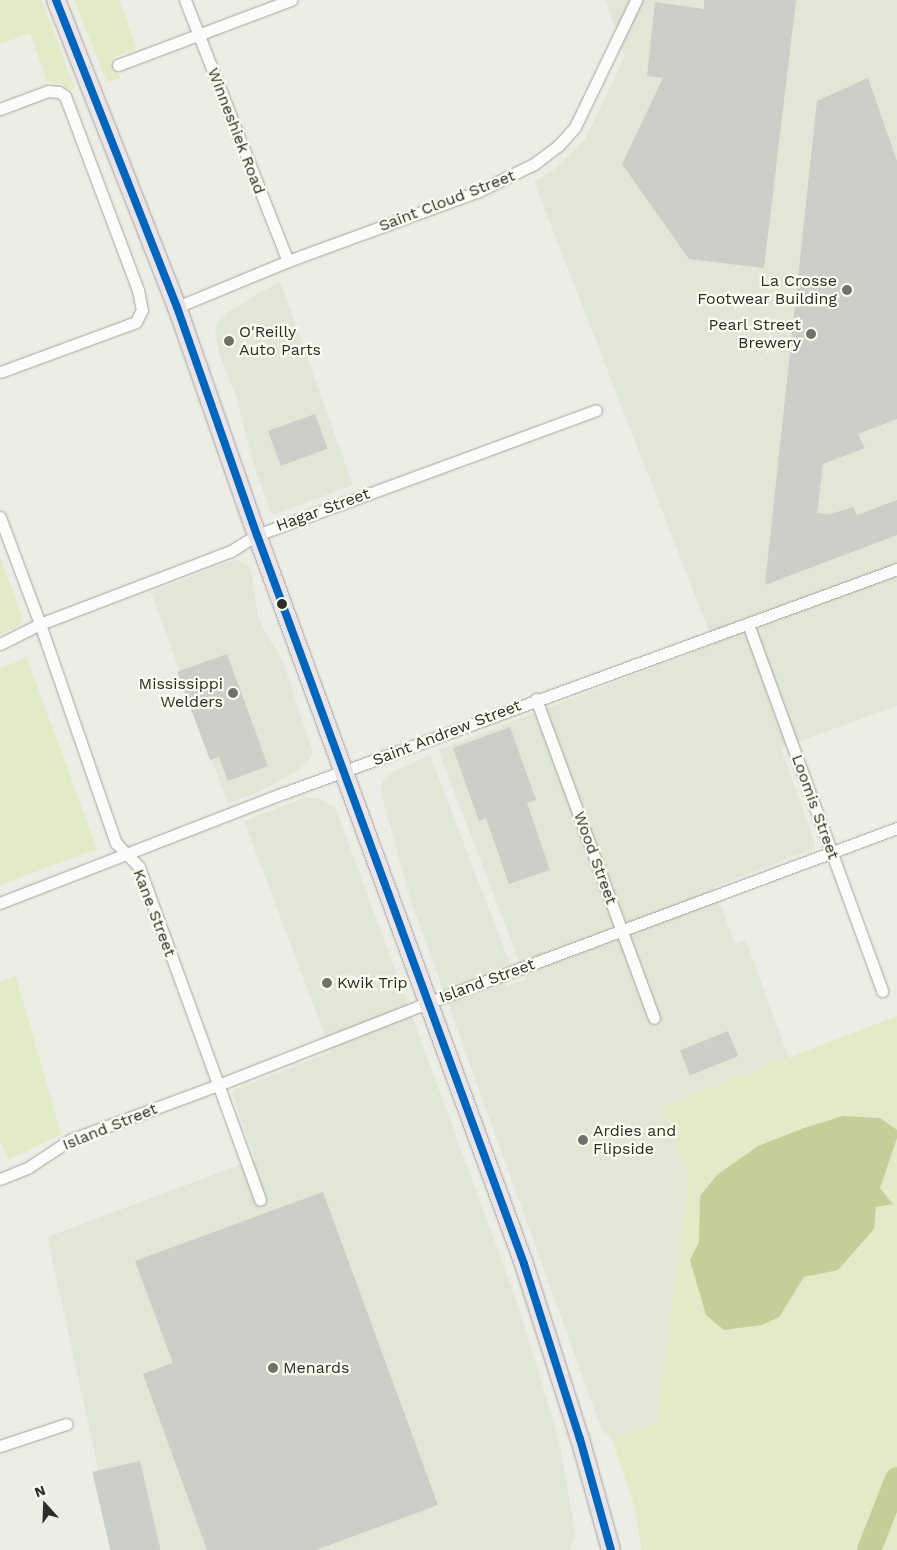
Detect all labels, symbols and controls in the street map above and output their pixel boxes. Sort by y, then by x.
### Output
street label: Winneshiek Road [203,65,269,197]
street label: Saint Cloud Street [376,166,518,236]
place label: La Crosse Footwear Building [697,271,837,309]
marker: La Crosse Footwear Building [841,284,853,296]
place label: Pearl Street Brewery [708,315,801,353]
place label: O'Reilly Auto Parts [239,322,321,360]
marker: Pearl Street Brewery [805,328,817,340]
marker: O'Reilly Auto Parts [223,335,235,347]
street label: Hagar Street [273,484,373,536]
unlabelled marker [277,599,287,609]
place label: Mississippi Welders [139,674,223,712]
marker: Mississippi Welders [227,687,239,699]
street label: Saint Andrew Street [370,696,524,770]
street label: Loomis Street [787,752,843,862]
street label: Wood Street [569,809,621,907]
street label: Kane Street [129,867,179,959]
street label: Island Street [436,955,538,1007]
place label: Kwik Trip [337,973,408,993]
marker: Kwik Trip [321,977,333,989]
street label: Island Street [60,1099,160,1155]
place label: Ardies and Flipside [593,1121,676,1159]
marker: Ardies and Flipside [577,1134,589,1146]
place label: Menards [283,1358,349,1378]
marker: Menards [267,1362,279,1374]
north arrow [20,1480,70,1530]
text: N [32,1482,47,1500]

